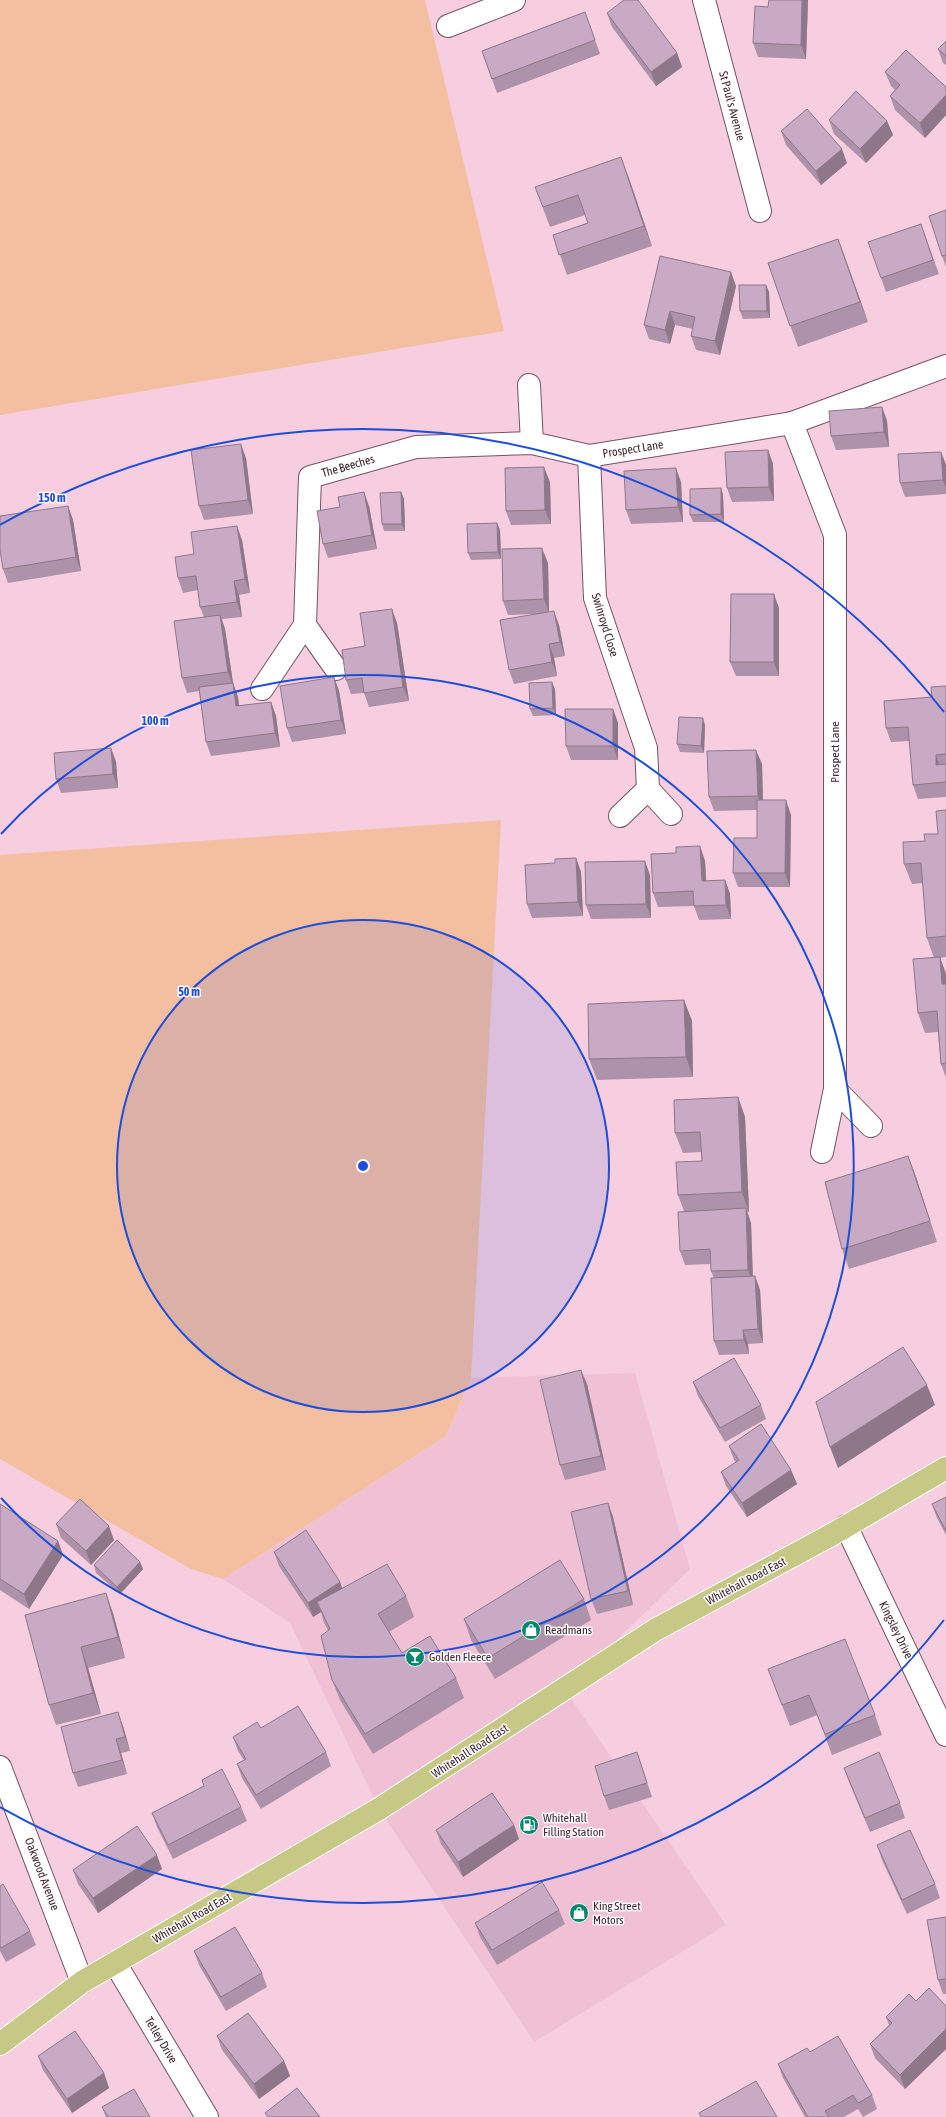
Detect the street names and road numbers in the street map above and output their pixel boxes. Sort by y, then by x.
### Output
street label: St Paul's Avenue [716,70,748,142]
street label: Prospect Lane [602,437,664,461]
street label: The Beeches [320,452,376,480]
street label: Swinroyd Close [589,592,621,658]
street label: Prospect Lane [828,721,842,783]
street label: Whitehall Road East [704,1554,789,1608]
street label: Kingsley Drive [876,1599,916,1661]
street label: Whitehall Road East [429,1721,511,1781]
street label: Oakwood Avenue [22,1836,62,1912]
street label: Whitehall Road East [150,1890,234,1946]
street label: Tetley Drive [142,2014,180,2066]

